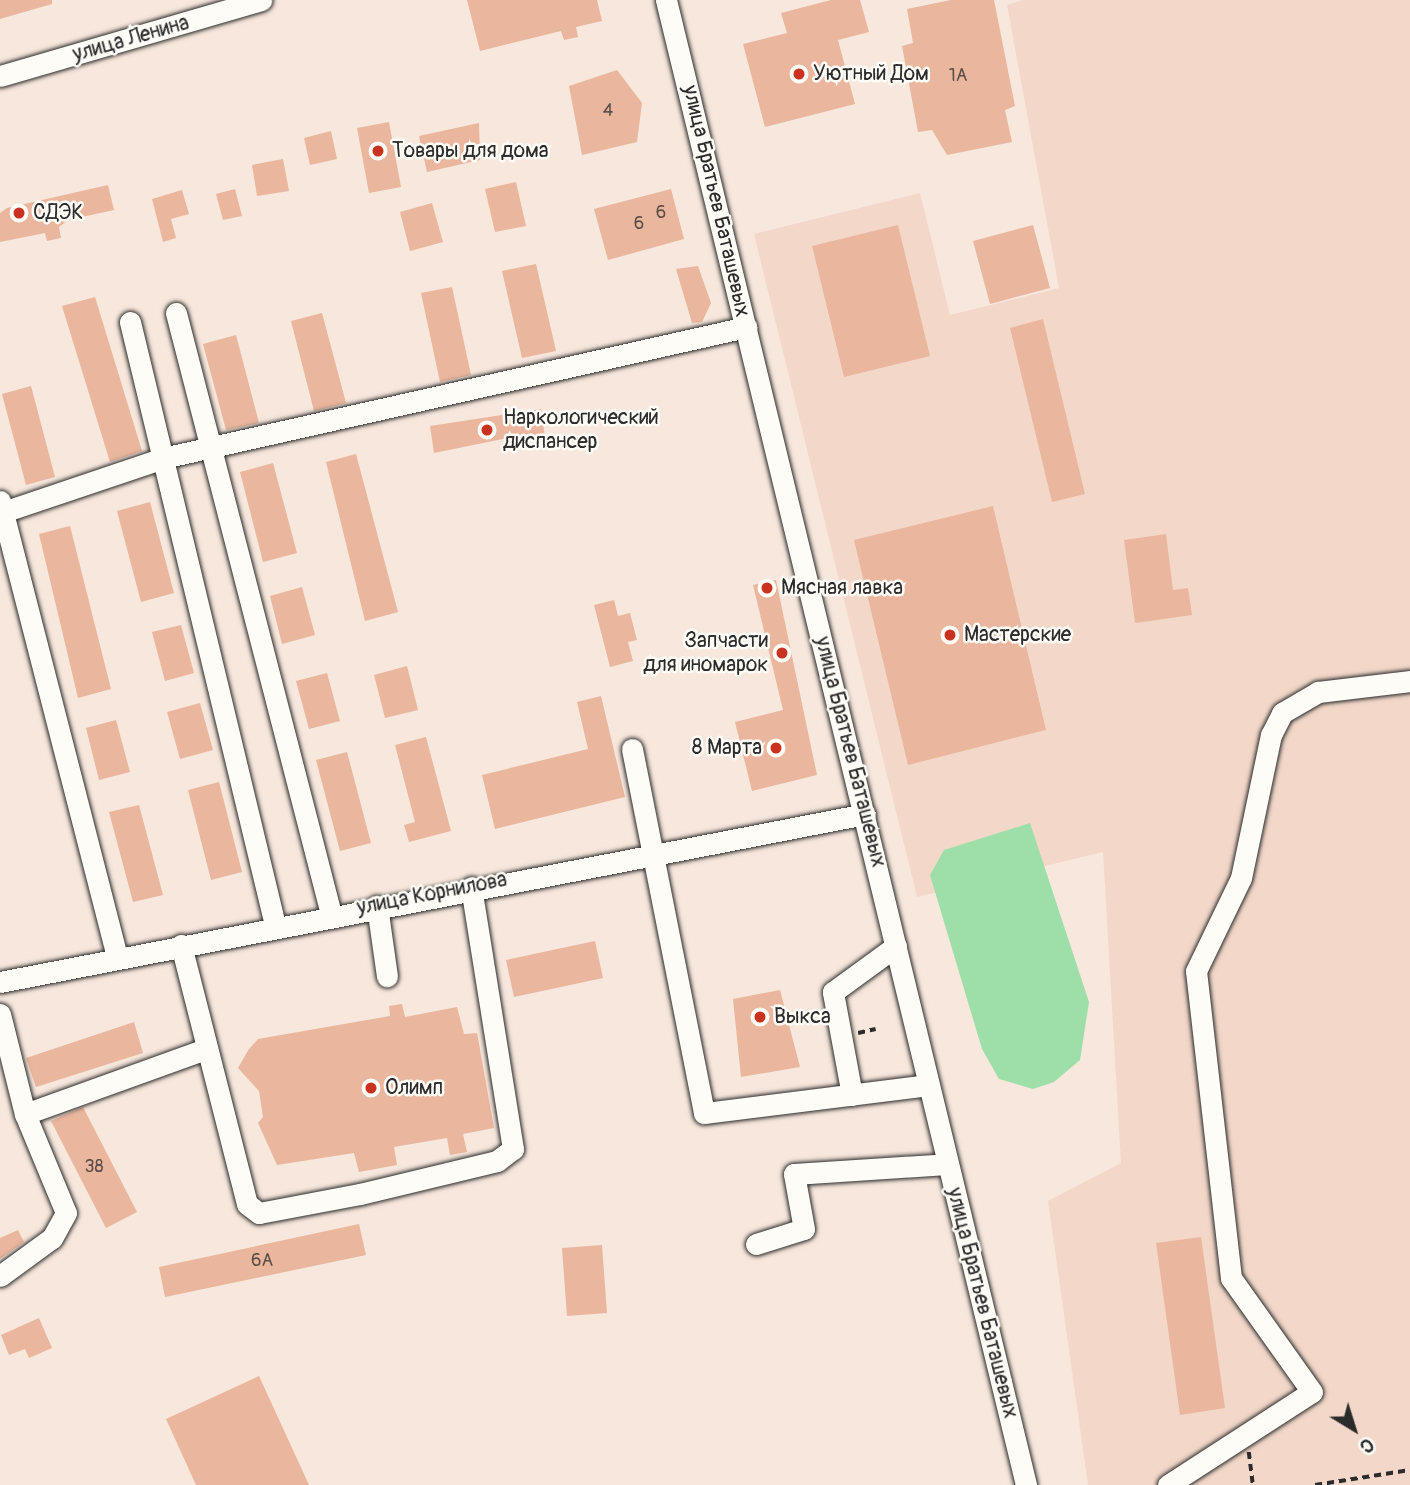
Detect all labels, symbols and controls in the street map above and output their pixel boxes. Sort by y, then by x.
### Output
street label: улица Ленина [70,10,192,68]
place label: Уютный Дом [813,61,929,87]
house number: 1А [949,65,967,87]
marker: Уютный Дом [791,66,807,82]
street label: улица Братьев Баташевых [677,83,755,319]
house number: 4 [603,100,613,122]
place label: Товары для дома [392,138,549,164]
marker: Товары для дома [370,143,386,159]
place label: СДЭК [33,200,83,226]
house number: 6 [656,202,666,224]
marker: СДЭК [11,205,27,221]
house number: 6 [634,213,644,235]
place label: Наркологический диспансер [503,405,659,455]
marker: Наркологический диспансер [477,420,497,440]
place label: Мясная лавка [781,575,903,601]
marker: Мясная лавка [759,580,775,596]
place label: Мастерские [964,622,1071,648]
marker: Мастерские [942,627,958,643]
place label: Запчасти для иномарок [643,628,768,678]
street label: улица Братьев Баташевых [809,634,891,870]
marker: Запчасти для иномарок [774,645,790,661]
place label: 8 Марта [692,735,762,761]
marker: 8 Марта [768,740,784,756]
street label: улица Корнилова [355,867,509,921]
place label: Выкса [774,1004,831,1030]
marker: Выкса [752,1009,768,1025]
place label: Олимп [385,1075,443,1101]
marker: Олимп [363,1080,379,1096]
house number: 38 [84,1156,104,1178]
street label: улица Братьев Баташевых [941,1185,1023,1421]
house number: 6А [251,1250,273,1272]
north arrow [1319,1394,1389,1464]
text: С [1355,1432,1379,1459]

